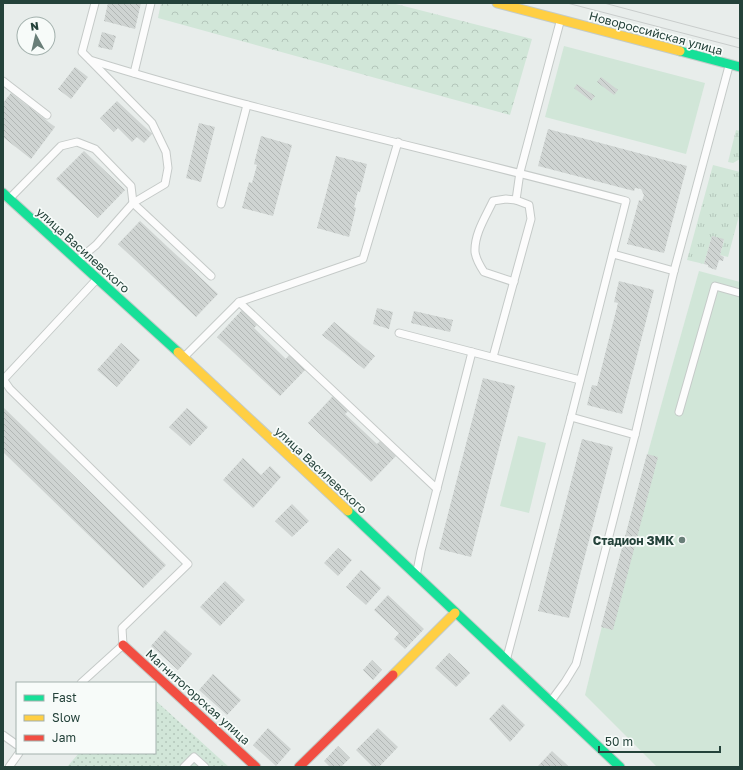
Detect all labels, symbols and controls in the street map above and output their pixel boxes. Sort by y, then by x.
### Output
street label: Новороссийская улица [588,8,724,58]
north arrow [16,16,56,56]
text: N [29,19,40,33]
street label: улица Василевского [33,204,133,296]
street label: улица Василевского [272,423,370,517]
place label: Стадион ЗМК [593,533,674,548]
marker: Стадион ЗМК [677,535,687,545]
street label: Магнитогорская улица [143,646,253,748]
legend [16,682,156,754]
text: Fast [52,690,77,705]
text: Slow [52,710,80,725]
scale bar [599,728,720,754]
text: Jam [52,730,76,745]
text: 50 m [605,734,633,749]

